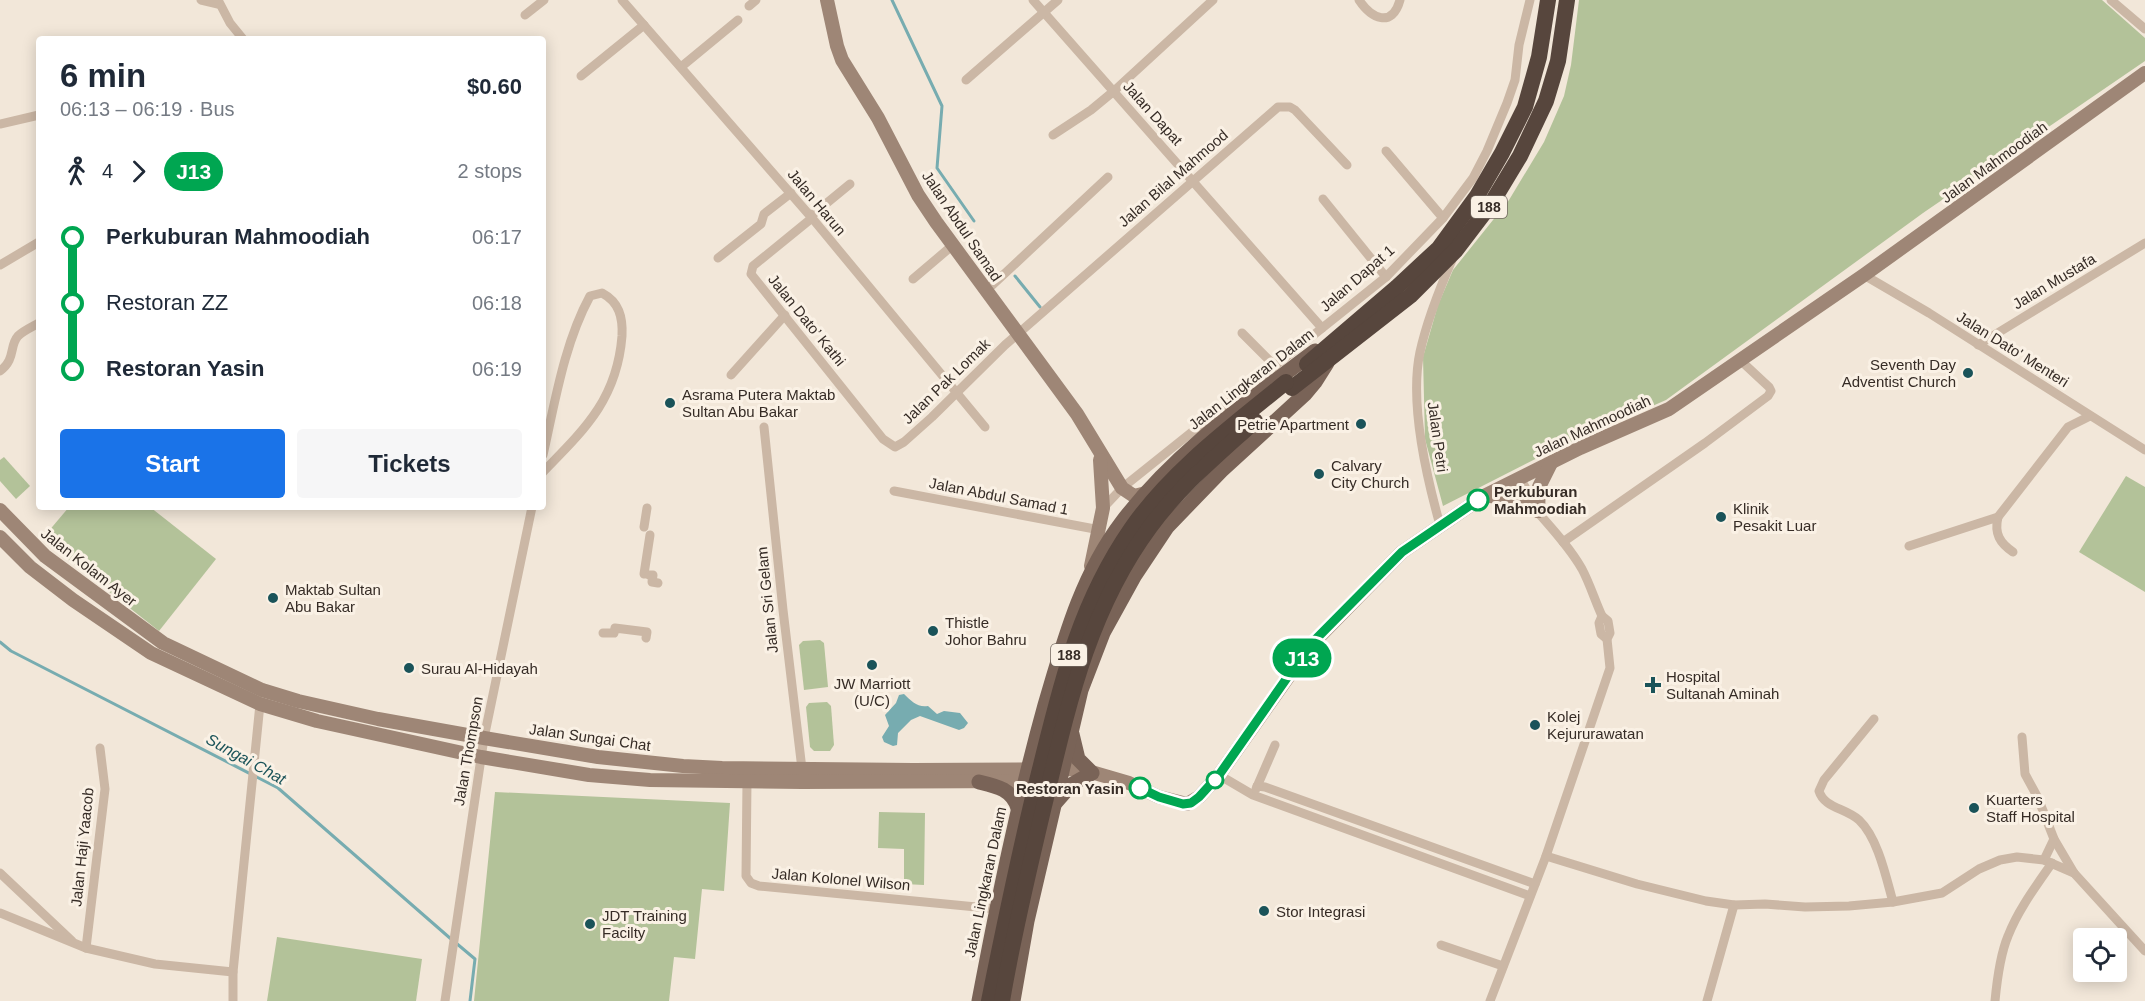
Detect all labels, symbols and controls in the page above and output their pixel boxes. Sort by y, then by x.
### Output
text: 6 min [60,57,146,94]
text: $0.60 [467,74,522,99]
street label: Jalan Dapat [1120,78,1187,149]
text: 06:13 – 06:19 · Bus [60,98,235,120]
street label: Jalan Mahmoodiah [1938,118,2050,206]
street label: Jalan Bilal Mahmood [1115,126,1231,230]
icon: walk [60,155,93,188]
icon: forward [122,155,155,188]
text: 4 [102,160,113,182]
text: J13 [176,160,211,183]
text: 2 stops [458,160,522,182]
street label: Jalan Harun [784,166,850,238]
street label: Jalan Abdul Samad [919,168,1005,284]
road number: 188 [1471,196,1507,218]
text: Perkuburan Mahmoodiah [106,224,370,249]
text: 06:17 [472,226,522,248]
street label: Jalan Dapat 1 [1316,241,1398,315]
street label: Jalan Mustafa [2010,249,2099,312]
street label: Jalan Dato’ Kathi [765,271,849,369]
text: Restoran ZZ [106,290,228,315]
text: 06:18 [472,292,522,314]
street label: Jalan Dato' Menteri [1954,308,2072,390]
street label: Jalan Lingkaran Dalam [1185,325,1317,433]
street label: Jalan Pak Lomak [899,335,994,427]
text: Restoran Yasin [106,356,265,381]
place label: Seventh Day Adventist Church [1842,356,1956,390]
text: 06:19 [472,358,522,380]
marker: Seventh Day Adventist Church [1961,366,1975,380]
place label: Asrama Putera Maktab Sultan Abu Bakar [682,386,835,420]
street label: Jalan Mahmoodiah [1531,392,1653,460]
marker: Asrama Putera Maktab Sultan Abu Bakar [663,396,677,410]
street label: Jalan Petri [1425,401,1451,473]
place label: Petrie Apartment [1237,416,1350,433]
marker: Petrie Apartment [1354,417,1368,431]
button: Start [60,429,285,498]
button: Tickets [297,429,522,498]
place label: Calvary City Church [1331,457,1409,491]
marker: Calvary City Church [1312,467,1326,481]
street label: Jalan Abdul Samad 1 [928,474,1070,518]
place label: Perkuburan Mahmoodiah [1494,483,1587,517]
marker: Perkuburan Mahmoodiah [1467,489,1489,511]
place label: Klinik Pesakit Luar [1733,500,1816,534]
marker: Klinik Pesakit Luar [1714,510,1728,524]
street label: Jalan Kolam Ayer [38,524,140,610]
street label: Jalan Sri Gelam [753,546,781,654]
place label: Maktab Sultan Abu Bakar [285,581,381,615]
marker: Maktab Sultan Abu Bakar [266,591,280,605]
place label: Thistle Johor Bahru [945,614,1027,648]
marker: Thistle Johor Bahru [926,624,940,638]
line badge: J13 [1268,638,1336,678]
road number: 188 [1051,644,1087,666]
text: J13 [1284,647,1320,670]
marker: JW Marriott (U/C) [865,658,879,672]
place label: Surau Al-Hidayah [421,660,538,677]
marker: Surau Al-Hidayah [402,661,416,675]
place label: Hospital Sultanah Aminah [1666,668,1779,702]
place label: JW Marriott (U/C) [834,675,911,709]
marker: Hospital Sultanah Aminah [1644,676,1662,694]
street label: Jalan Thompson [450,695,486,807]
place label: Kolej Kejururawatan [1547,708,1644,742]
marker: Kolej Kejururawatan [1528,718,1542,732]
street label: Jalan Sungai Chat [528,720,653,754]
water label: Sungai Chat [203,730,289,788]
unlabelled marker [1206,771,1224,789]
marker: Restoran Yasin [1129,777,1151,799]
place label: Restoran Yasin [1016,780,1124,797]
street label: Jalan Haji Yaacob [67,787,97,907]
place label: Kuarters Staff Hospital [1986,791,2075,825]
marker: Kuarters Staff Hospital [1967,801,1981,815]
street label: Jalan Lingkaran Dalam [961,805,1009,959]
street label: Jalan Kolonel Wilson [771,864,911,894]
place label: Stor Integrasi [1276,903,1365,920]
marker: Stor Integrasi [1257,904,1271,918]
place label: JDT Training Facilty [602,907,687,941]
marker: JDT Training Facilty [583,917,597,931]
map controls [2073,928,2127,982]
button: locate [2073,928,2127,982]

